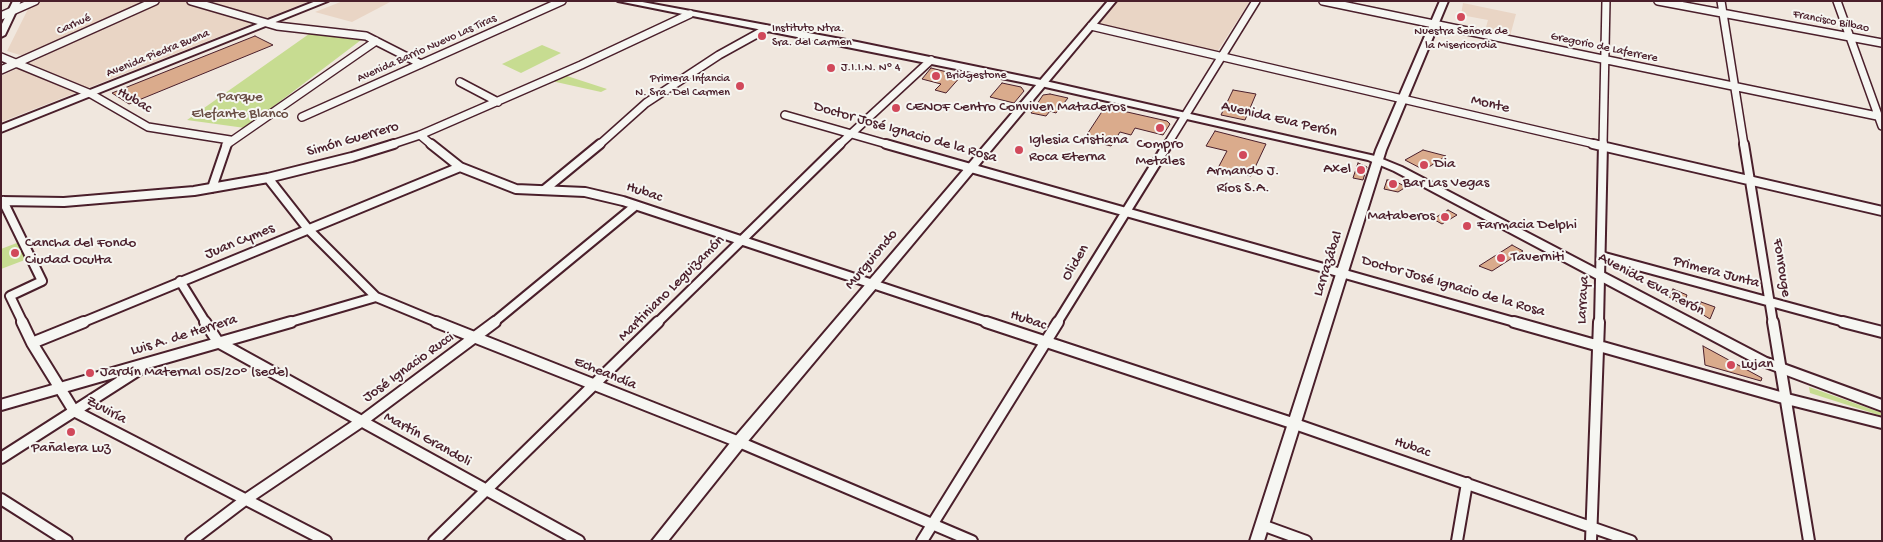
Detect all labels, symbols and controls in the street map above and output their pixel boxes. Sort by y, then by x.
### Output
street label: Francisco Bilbao [1792,8,1870,36]
street label: Carhué [55,11,93,39]
marker: Nuestra Señora de la Misericordia [1455,11,1467,23]
street label: Avenida Barrio Nuevo Las Tiras [355,12,499,86]
place label: Instituto Ntra. Sra. del Carmen [772,22,852,50]
place label: Nuestra Señora de la Misericordia [1414,25,1508,53]
street label: Avenida Piedra Buena [104,27,212,81]
marker: Instituto Ntra. Sra. del Carmen [756,30,768,42]
street label: Gregorio de Laferrere [1549,30,1659,66]
place label: J.I.I.N. Nº 4 [841,61,900,75]
marker: J.I.I.N. Nº 4 [825,62,837,74]
place label: Bridgestone [946,69,1006,83]
marker: Bridgestone [930,70,942,82]
place label: Primera Infancia N. Sra. Del Carmen [635,72,730,100]
marker: Primera Infancia N. Sra. Del Carmen [734,80,746,92]
street label: Hubac [114,84,154,118]
park label: Parque Elefante Blanco [191,89,289,124]
street label: Monte [1469,92,1511,118]
street label: Doctor José Ignacio de la Rosa [811,98,999,168]
street label: Avenida Eva Perón [1219,98,1339,142]
place label: CENOF Centro Conviven Mataderos [906,99,1126,117]
marker: CENOF Centro Conviven Mataderos [890,102,902,114]
street label: Simón Guerrero [305,118,401,162]
marker: Compro Metales [1154,122,1166,134]
place label: Iglesia Cristiana Roca Eterna [1029,132,1128,167]
place label: Compro Metales [1135,136,1185,171]
marker: Iglesia Cristiana Roca Eterna [1013,144,1025,156]
marker: Armando J. Ríos S.A. [1237,149,1249,161]
place label: Dia [1434,156,1455,174]
marker: Dia [1418,159,1430,171]
place label: Axel [1323,161,1351,179]
place label: Armando J. Ríos S.A. [1206,163,1280,198]
marker: Axel [1355,164,1367,176]
place label: Bar Las Vegas [1403,175,1489,193]
marker: Bar Las Vegas [1387,178,1399,190]
street label: Hubac [624,179,664,207]
place label: Mataberos [1368,208,1435,226]
marker: Mataberos [1439,211,1451,223]
place label: Farmacia Delphi [1477,217,1577,235]
street label: Juan Cymes [203,220,277,264]
marker: Farmacia Delphi [1461,220,1473,232]
street label: Murguiondo [842,226,902,294]
street label: Larrazábal [1310,229,1348,299]
street label: Martiniano Leguizamón [615,232,729,346]
place label: Cancha del Fondo Ciudad Oculta [25,235,136,270]
street label: Fonrouge [1767,237,1795,299]
street label: Oliden [1058,242,1094,284]
marker: Cancha del Fondo Ciudad Oculta [9,247,21,259]
place label: Taverniti [1511,249,1565,267]
street label: Avenida Eva Perón [1595,249,1707,321]
street label: Doctor José Ignacio de la Rosa [1359,252,1547,322]
marker: Taverniti [1495,252,1507,264]
street label: Primera Junta [1671,253,1761,293]
street label: Larraya [1574,275,1594,325]
street label: Hubac [1008,307,1048,335]
street label: Luis A. de Herrera [129,311,239,361]
street label: José Ignacio Rucci [360,329,458,407]
street label: Echeandía [571,353,639,395]
place label: Lujan [1741,356,1773,374]
marker: Lujan [1725,359,1737,371]
place label: Jardín Maternal 05/20° (sede) [100,364,289,382]
marker: Jardín Maternal 05/20° (sede) [84,367,96,379]
street label: Zuviría [83,393,129,429]
street label: Martín Grandoli [380,409,474,471]
marker: Pañalera Luz [65,426,77,438]
street label: Hubac [1392,433,1432,463]
place label: Pañalera Luz [31,440,111,458]

